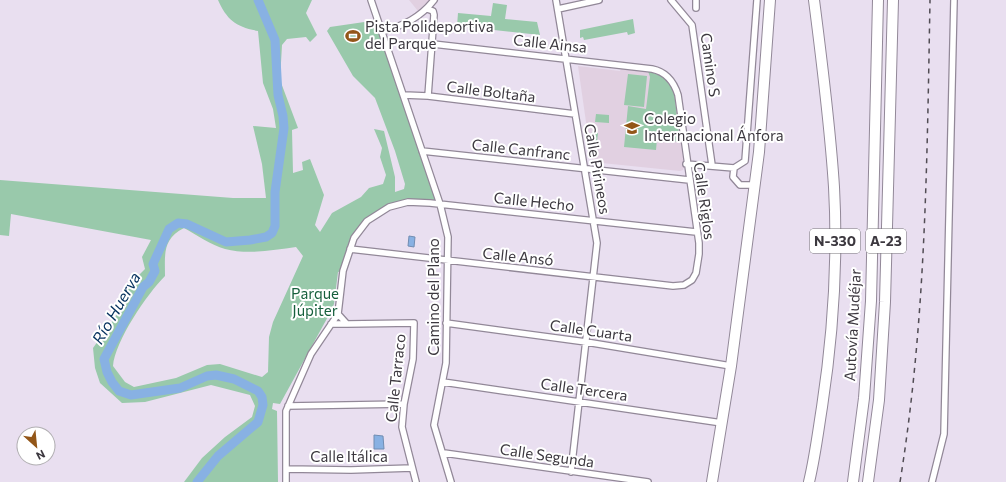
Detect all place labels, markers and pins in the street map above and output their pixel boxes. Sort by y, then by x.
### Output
place label: Pista Polideportiva del Parque [365,17,494,52]
sports icon: Pista Polideportiva del Parque [344,27,362,45]
place label: Colegio Internacional Ánfora [644,109,784,144]
school or university icon: Colegio Internacional Ánfora [623,119,641,137]

